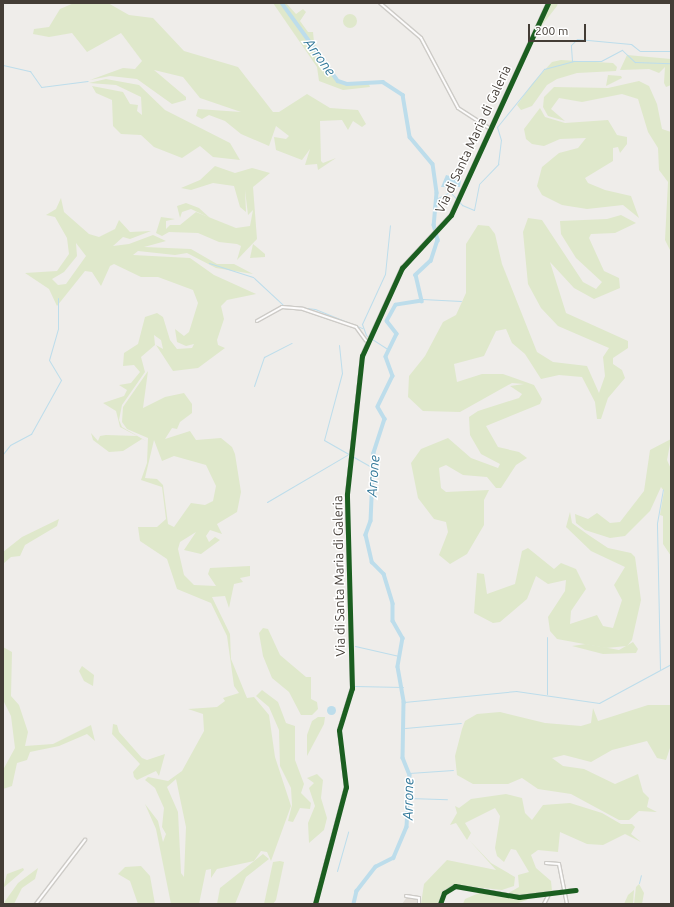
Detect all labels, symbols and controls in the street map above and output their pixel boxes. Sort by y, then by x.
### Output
scale bar [530,16,588,42]
text: 200 m [535,24,568,37]
water label: Arrone [301,35,339,79]
street label: Via di Santa Maria di Galeria [432,63,514,215]
water label: Arrone [363,454,383,498]
street label: Via di Santa Maria di Galeria [330,495,348,657]
water label: Arrone [399,778,417,820]

